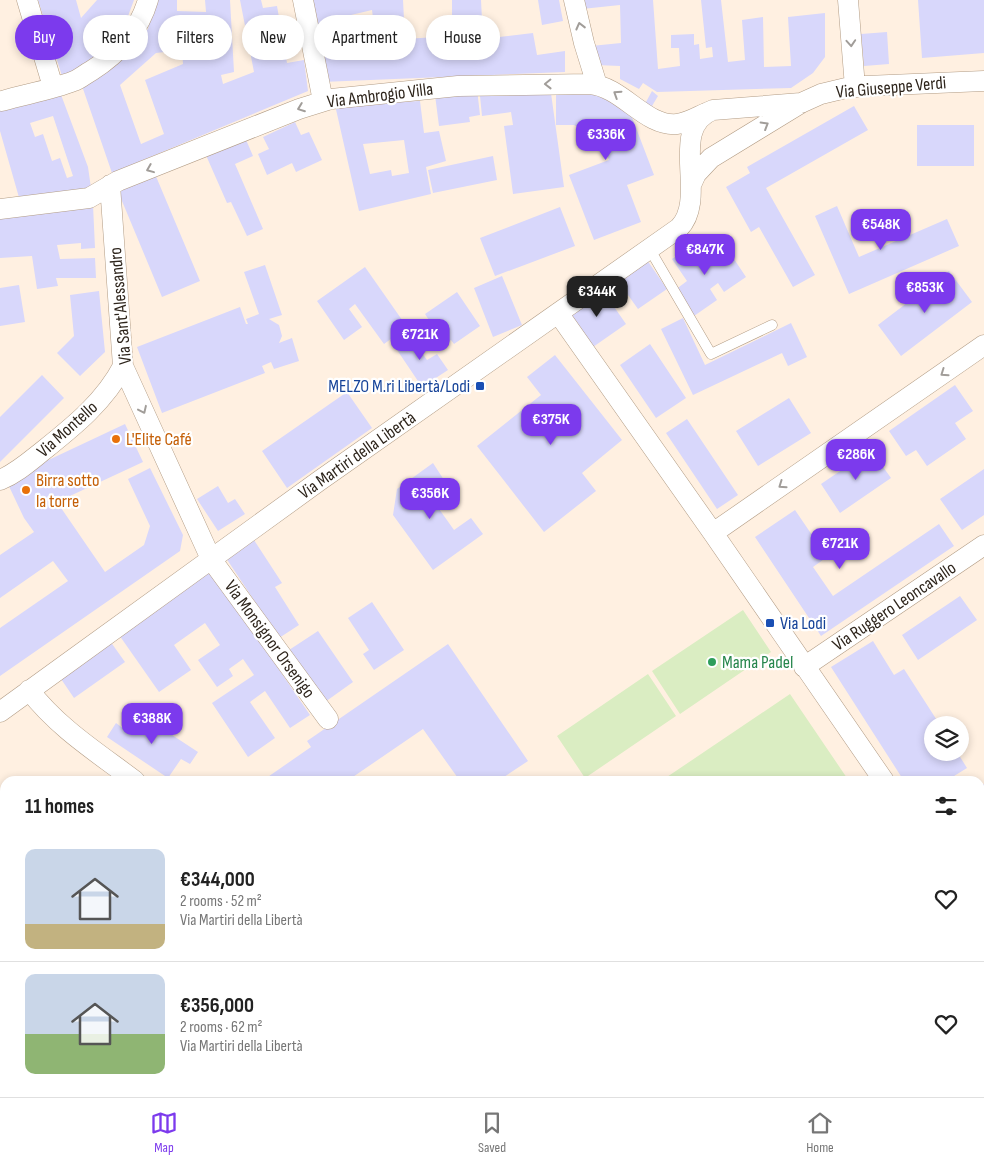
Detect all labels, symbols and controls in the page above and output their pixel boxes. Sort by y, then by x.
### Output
chip: Buy [15,15,73,60]
chip: Rent [83,15,148,60]
chip: Filters [158,15,232,60]
chip: New [242,15,304,60]
chip: Apartment [314,15,416,60]
chip: House [426,15,500,60]
one-way arrow [575,21,586,30]
one-way arrow [846,40,857,48]
street label: Via Giuseppe Verdi [835,72,947,103]
street label: Via Ambrogio Villa [326,79,434,112]
one-way arrow [544,79,552,90]
one-way arrow [614,91,623,100]
one-way arrow [297,102,305,112]
pin: €336K [571,119,641,161]
one-way arrow [759,121,768,131]
text: €336K [587,125,625,144]
one-way arrow [146,163,155,173]
pin: €548K [846,208,916,251]
text: €548K [862,215,900,234]
pin: €847K [670,234,740,276]
text: €847K [686,240,724,259]
street label: Via Sant'Alessandro [105,246,136,365]
pin: €853K [890,272,960,314]
pin: €344K [562,276,632,318]
text: €853K [906,278,944,297]
text: €344K [578,282,616,301]
pin: €721K [385,318,455,361]
text: €721K [402,325,438,344]
one-way arrow [940,367,950,376]
place label: MELZO M.ri Libertà/Lodi [328,376,470,397]
marker: MELZO M.ri Libertà/Lodi [474,380,486,392]
street label: Via Montello [33,397,102,462]
pin: €375K [516,404,586,446]
one-way arrow [137,405,147,414]
street label: Via Martiri della Libertà [295,407,420,504]
text: €375K [532,410,570,429]
place label: L'Elite Café [126,429,192,450]
marker: L'Elite Café [110,433,122,445]
pin: €286K [821,438,891,481]
text: €286K [837,445,875,464]
place label: Birra sotto la torre [36,470,99,512]
pin: €356K [395,478,465,520]
one-way arrow [778,479,787,488]
marker: Birra sotto la torre [20,484,32,496]
text: €356K [411,484,449,503]
pin: €721K [805,528,875,570]
text: €721K [822,534,858,553]
street label: Via Ruggero Leoncavallo [829,557,960,655]
street label: Via Monsignor Orsenigo [220,576,319,702]
place label: Via Lodi [780,613,826,634]
marker: Via Lodi [764,617,776,629]
place label: Mama Padel [722,652,793,673]
marker: Mama Padel [706,656,718,668]
pin: €388K [117,702,187,745]
text: €388K [133,709,171,728]
map controls [924,716,969,761]
button: layers [924,716,969,761]
icon: filters [932,792,960,820]
text: 11 homes [25,794,94,819]
text: €344,000 [180,867,255,892]
icon: home [65,869,125,929]
icon: heart [932,885,960,913]
text: 2 rooms · 52 m² [180,892,262,911]
text: Via Martiri della Libertà [180,911,303,930]
text: €356,000 [180,993,254,1018]
icon: home [65,994,125,1054]
icon: heart [932,1010,960,1038]
text: 2 rooms · 62 m² [180,1018,263,1037]
text: Via Martiri della Libertà [180,1037,303,1056]
tab: Map [150,1109,178,1156]
tab: Saved [478,1109,506,1156]
tab: Home [806,1109,834,1156]

